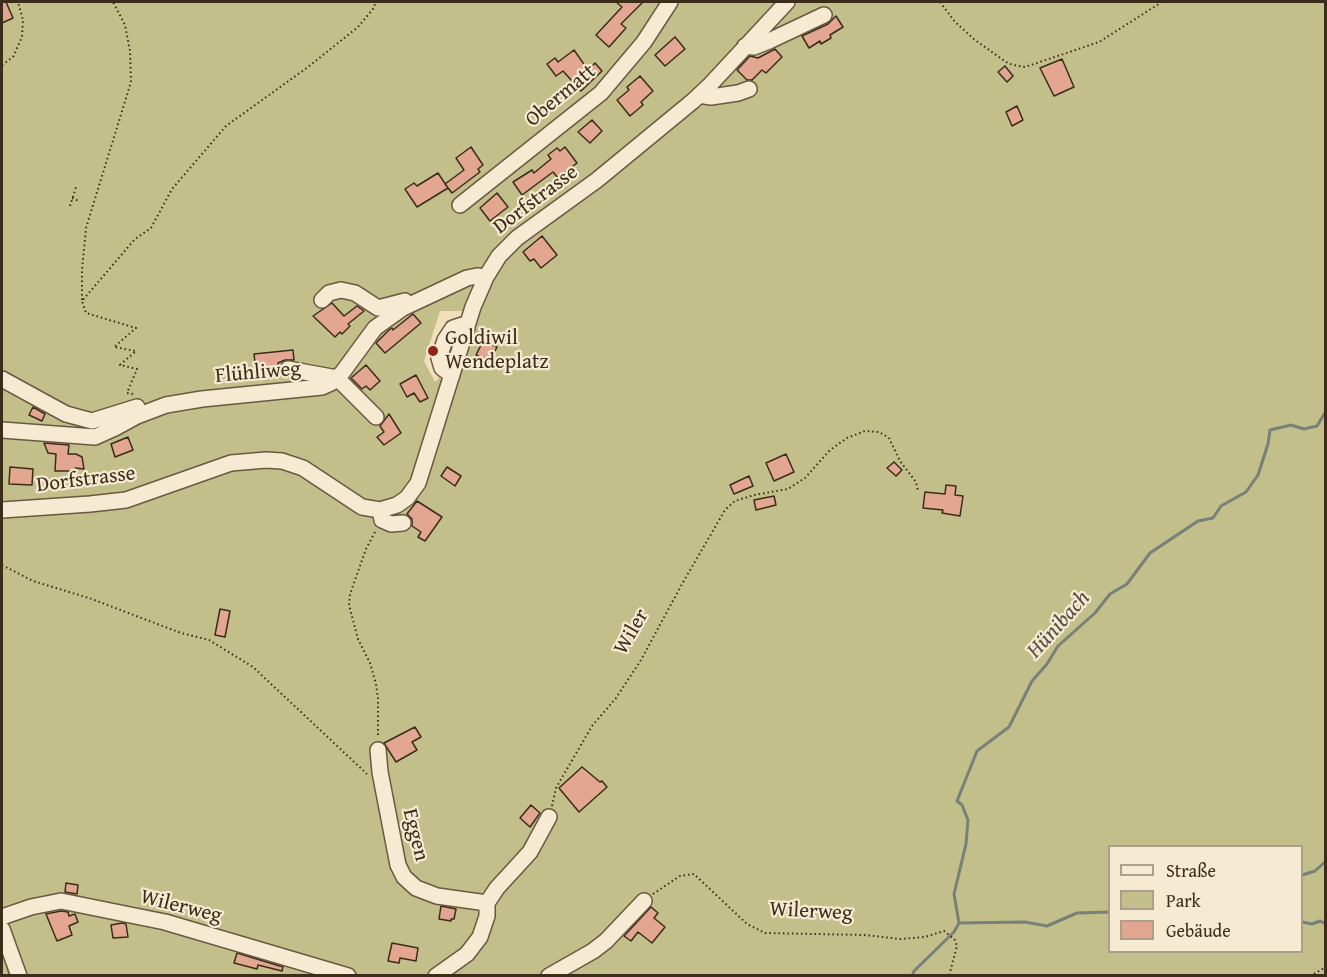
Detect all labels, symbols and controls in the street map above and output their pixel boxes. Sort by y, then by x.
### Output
street label: Obermatt [521,59,601,133]
street label: Dorfstrasse [489,160,583,240]
place label: Goldiwil Wendeplatz [445,326,548,376]
marker: Goldiwil Wendeplatz [426,344,440,358]
street label: Flühliweg [214,357,302,389]
street label: Dorfstrasse [35,461,137,499]
water label: Hünibach [1022,586,1096,664]
street label: Wiler [609,605,655,659]
street label: Eggen [396,806,434,864]
legend [1108,845,1303,953]
text: Straße [1166,857,1216,884]
street label: Wilerweg [138,885,224,929]
text: Park [1166,887,1201,914]
street label: Wilerweg [769,897,853,927]
text: Gebäude [1166,917,1231,944]

